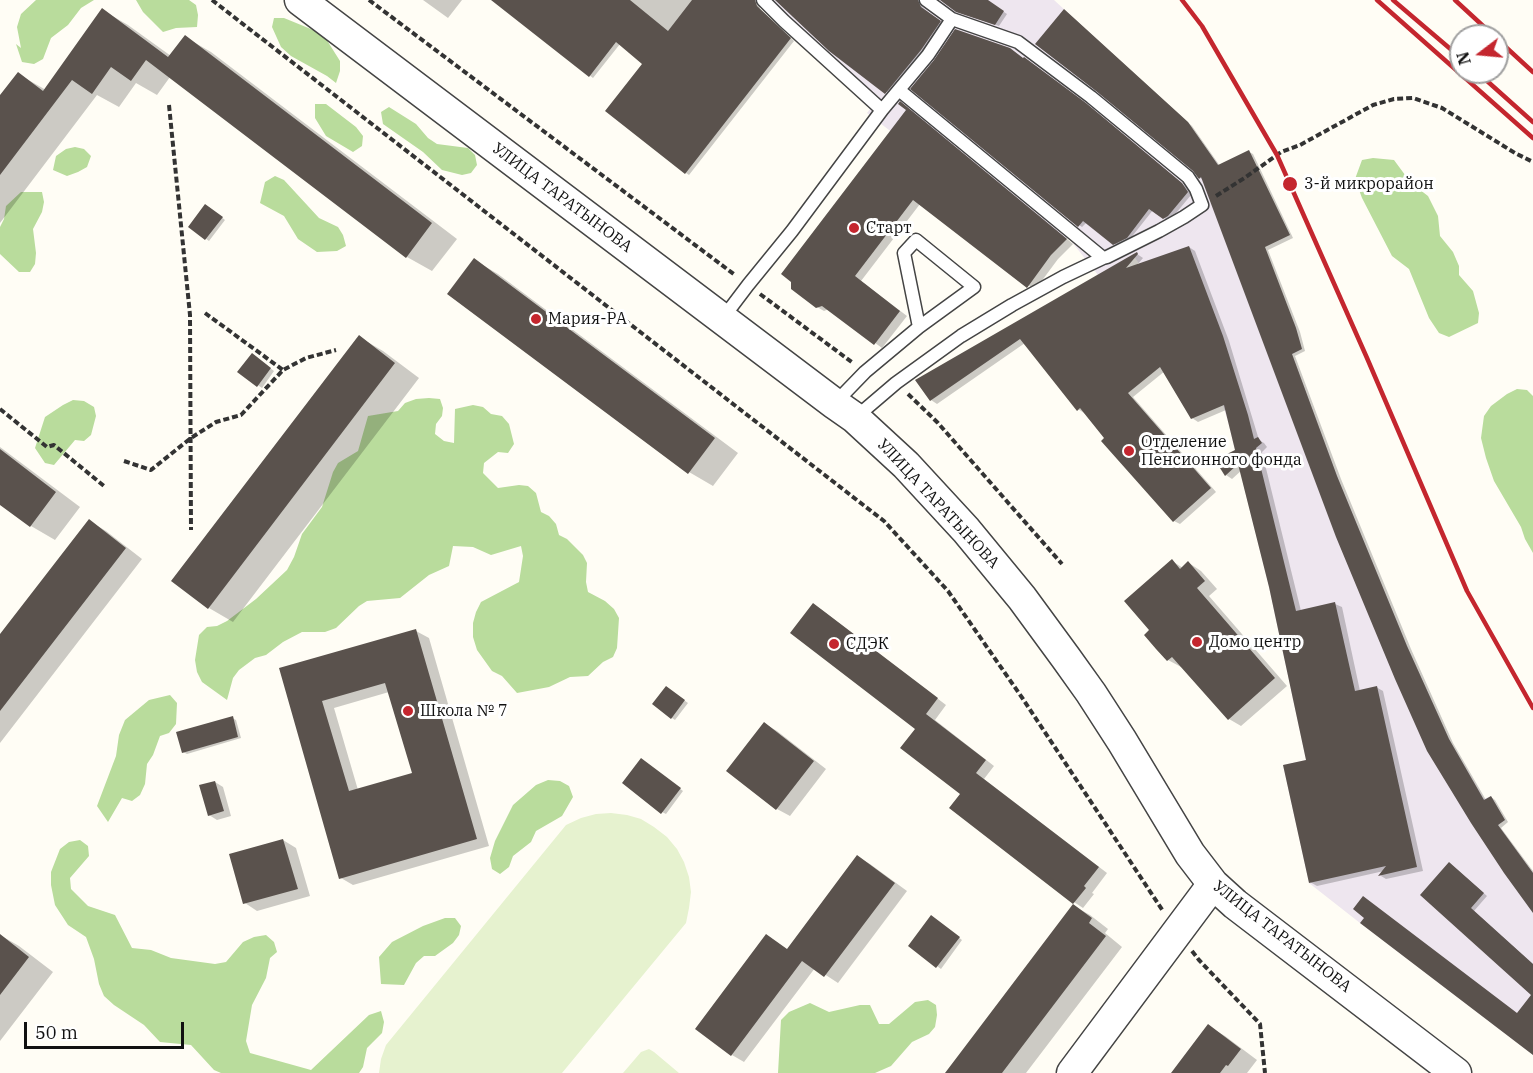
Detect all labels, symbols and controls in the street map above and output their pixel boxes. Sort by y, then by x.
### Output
north arrow [1449,24,1509,84]
text: N [1452,50,1475,67]
street label: УЛИЦА ТАРАТЫНОВА [488,139,636,257]
place label: 3-й микрорайон [1304,174,1434,194]
marker: 3-й микрорайон [1281,175,1299,193]
place label: Старт [866,218,912,238]
marker: Старт [847,221,861,235]
place label: Мария-РА [548,309,627,329]
marker: Мария-РА [529,312,543,326]
place label: Отделение Пенсионного фонда [1141,432,1302,470]
street label: УЛИЦА ТАРАТЫНОВА [873,435,1003,573]
marker: Отделение Пенсионного фонда [1122,444,1136,458]
place label: Домо центр [1209,632,1301,652]
place label: СДЭК [846,634,889,654]
marker: Домо центр [1190,635,1204,649]
marker: СДЭК [827,637,841,651]
place label: Школа № 7 [420,701,508,721]
marker: Школа № 7 [401,704,415,718]
street label: УЛИЦА ТАРАТЫНОВА [1209,877,1355,997]
scale bar [27,1010,188,1048]
text: 50 m [35,1021,78,1044]

